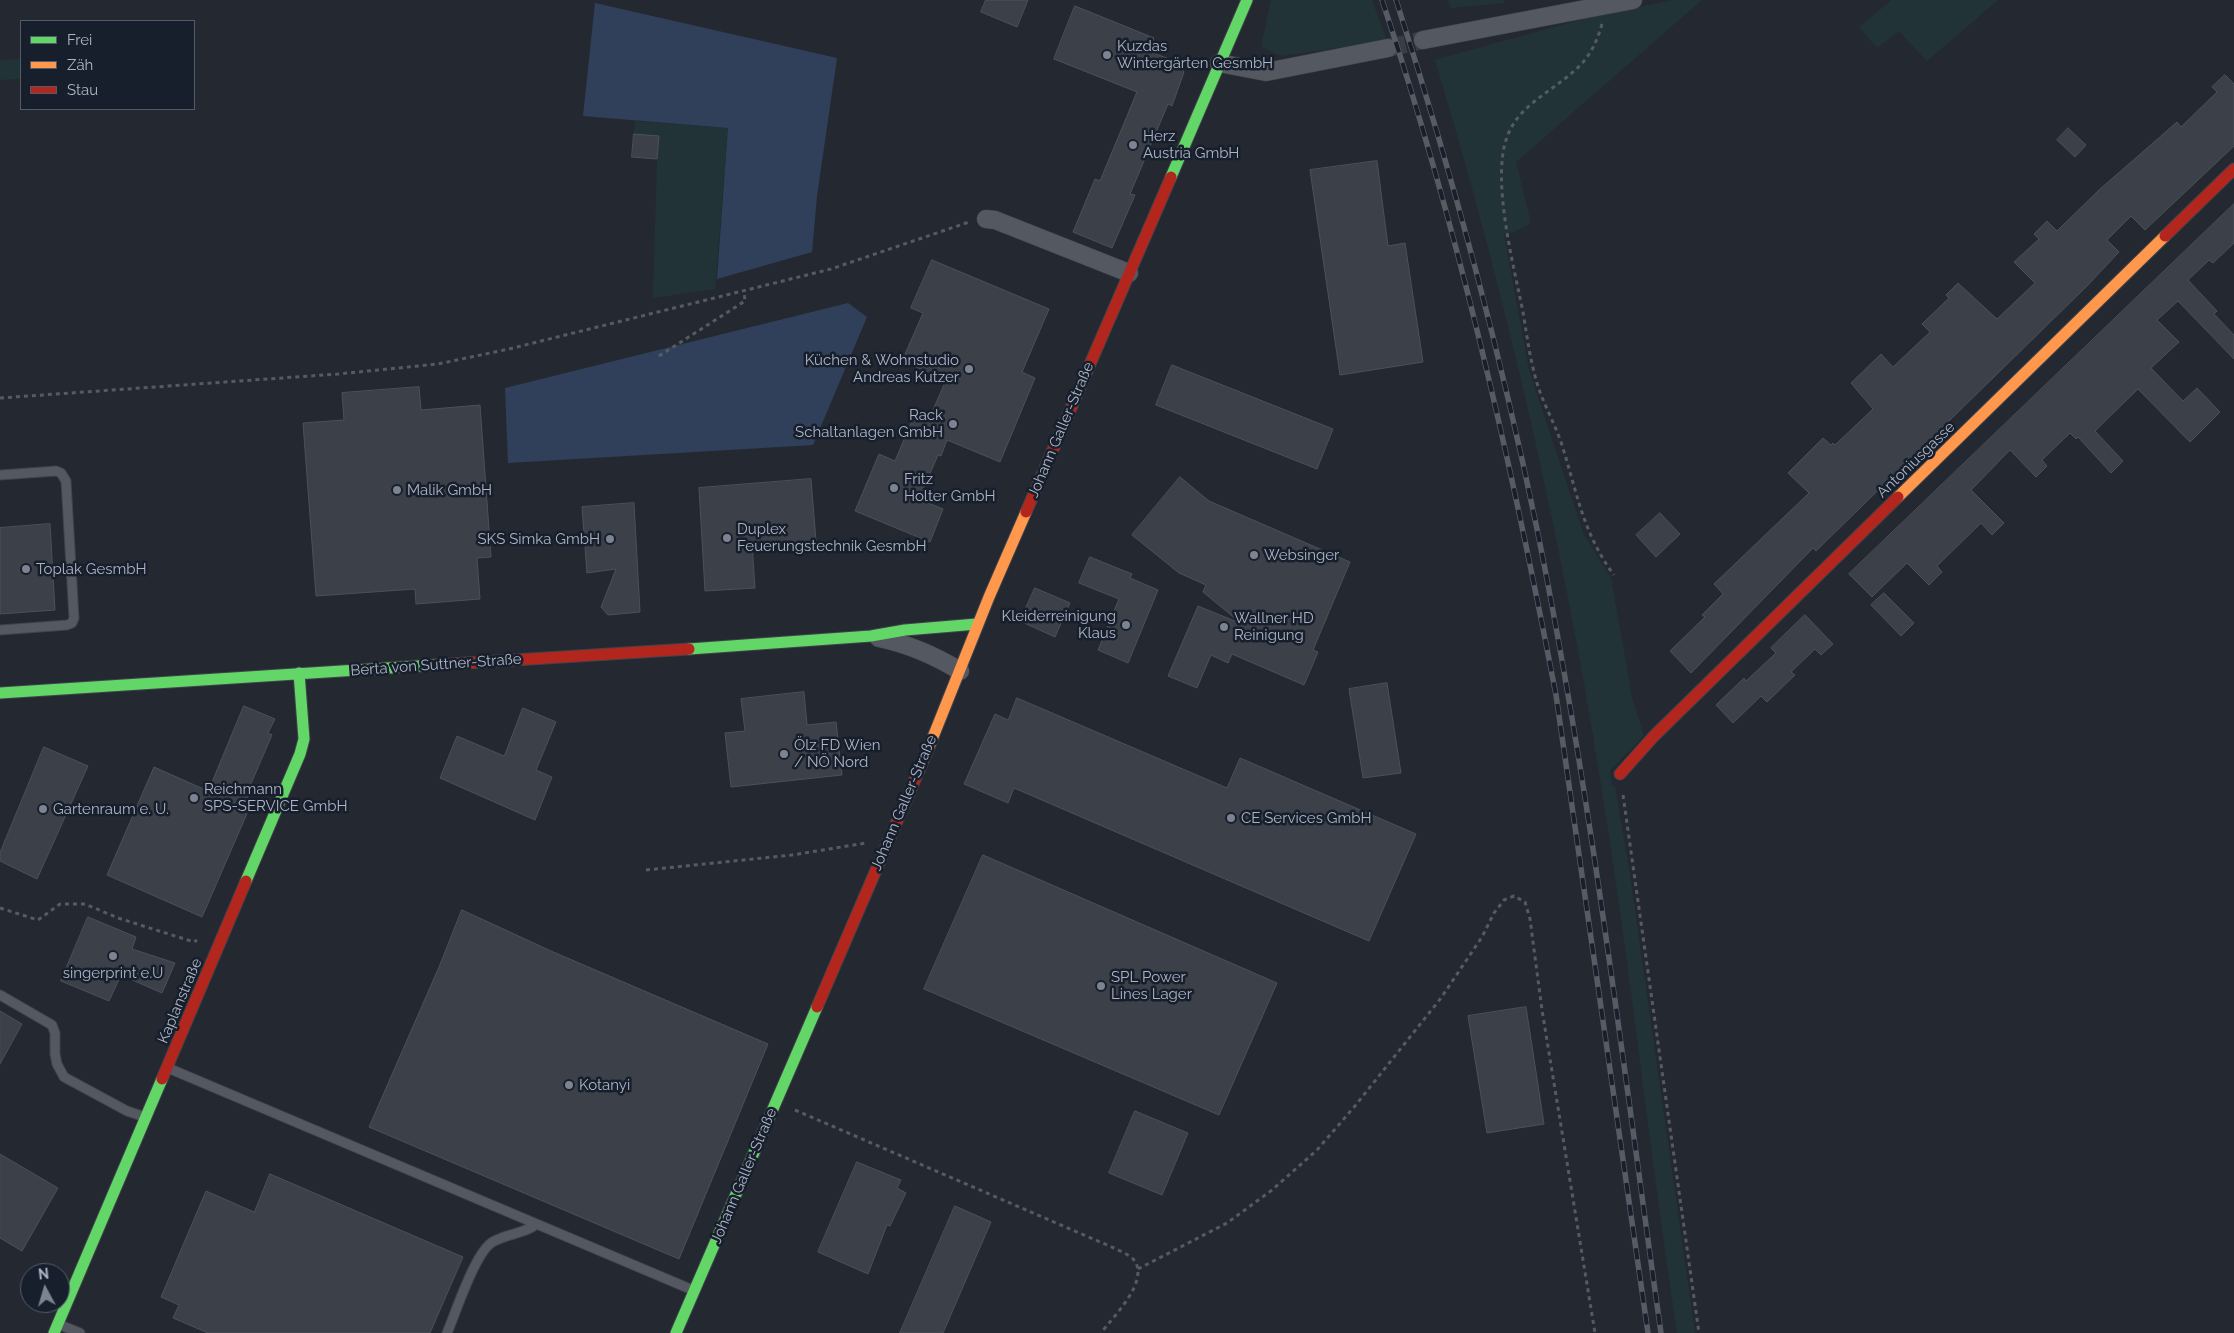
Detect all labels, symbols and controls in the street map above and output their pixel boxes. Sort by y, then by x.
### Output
legend [20,20,195,110]
text: Frei [67,31,92,49]
place label: Kuzdas Wintergärten GesmbH [1117,37,1273,72]
marker: Kuzdas Wintergärten GesmbH [1101,49,1113,61]
text: Zäh [67,56,93,74]
text: Stau [67,81,98,99]
place label: Herz Austria GmbH [1143,127,1239,162]
marker: Herz Austria GmbH [1127,139,1139,151]
place label: Küchen & Wohnstudio Andreas Kutzer [805,351,959,386]
street label: Johann Galler-Straße [1024,359,1098,501]
marker: Küchen & Wohnstudio Andreas Kutzer [963,363,975,375]
place label: Rack Schaltanlagen GmbH [795,406,943,441]
marker: Rack Schaltanlagen GmbH [947,418,959,430]
street label: Antoniusgasse [1873,418,1959,502]
place label: Fritz Holter GmbH [904,470,995,505]
place label: Malik GmbH [407,481,492,499]
marker: Fritz Holter GmbH [888,482,900,494]
marker: Malik GmbH [391,484,403,496]
place label: Duplex Feuerungstechnik GesmbH [737,520,927,555]
place label: SKS Simka GmbH [478,530,600,548]
marker: Duplex Feuerungstechnik GesmbH [721,532,733,544]
marker: SKS Simka GmbH [604,533,616,545]
place label: Websinger [1264,546,1339,564]
marker: Websinger [1248,549,1260,561]
place label: Toplak GesmbH [36,560,146,578]
marker: Toplak GesmbH [20,563,32,575]
place label: Kleiderreinigung Klaus [1001,607,1116,642]
place label: Wallner HD Reinigung [1234,609,1314,644]
marker: Kleiderreinigung Klaus [1120,619,1132,631]
marker: Wallner HD Reinigung [1218,621,1230,633]
street label: Berta von Suttner-Straße [350,650,522,680]
street label: Johann Galler-Straße [867,732,941,874]
place label: Ölz FD Wien / NÖ Nord [794,736,880,771]
marker: Ölz FD Wien / NÖ Nord [778,748,790,760]
place label: Reichmann SPS-SERVICE GmbH [204,780,348,815]
marker: Reichmann SPS-SERVICE GmbH [188,792,200,804]
place label: Gartenraum e. U. [53,800,169,818]
marker: Gartenraum e. U. [37,803,49,815]
place label: CE Services GmbH [1241,809,1371,827]
marker: CE Services GmbH [1225,812,1237,824]
marker: singerprint e.U [107,950,119,962]
street label: Kaplanstraße [154,956,206,1046]
place label: singerprint e.U [63,964,163,982]
place label: SPL Power Lines Lager [1111,968,1192,1003]
marker: SPL Power Lines Lager [1095,980,1107,992]
place label: Kotanyi [579,1076,630,1094]
marker: Kotanyi [563,1079,575,1091]
street label: Johann Galler-Straße [707,1105,781,1247]
north arrow [20,1263,70,1313]
text: N [37,1266,50,1283]

